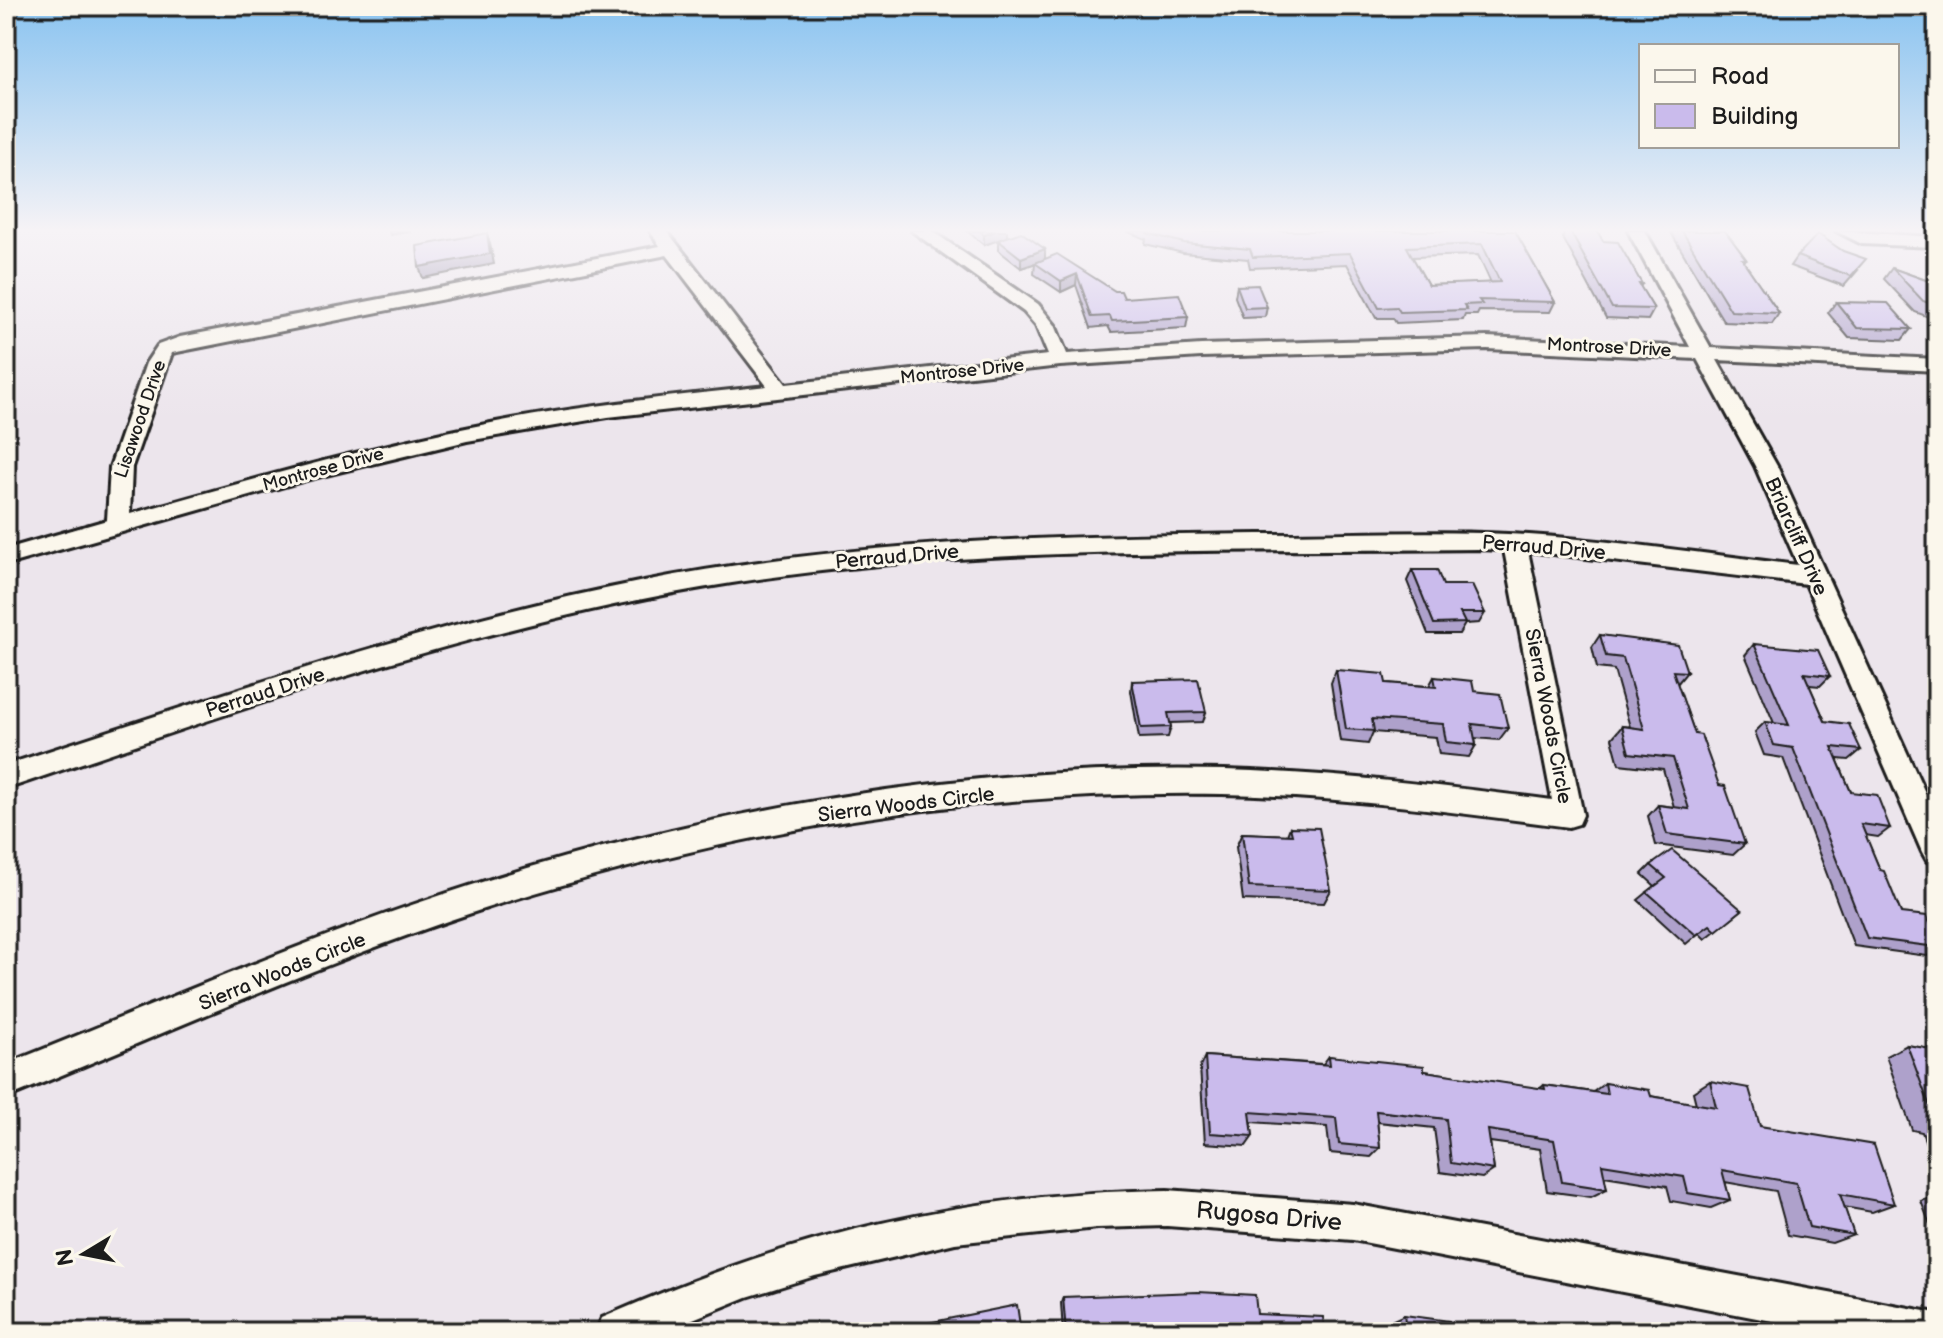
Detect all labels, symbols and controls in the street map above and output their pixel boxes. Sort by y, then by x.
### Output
legend [1639,44,1899,148]
text: Road [1711,62,1769,91]
text: Building [1711,102,1798,131]
street label: Montrose Drive [1546,334,1672,361]
street label: Montrose Drive [899,355,1025,388]
street label: Lisawood Drive [110,357,171,481]
street label: Montrose Drive [260,443,386,496]
street label: Briarcliff Drive [1759,474,1833,599]
street label: Perraud Drive [1481,531,1607,565]
street label: Perraud Drive [834,540,960,574]
street label: Sierra Woods Circle [1519,627,1577,806]
street label: Perraud Drive [203,662,328,724]
street label: Sierra Woods Circle [816,782,996,828]
street label: Sierra Woods Circle [195,927,369,1016]
street label: Rugosa Drive [1195,1196,1343,1237]
north arrow [44,1214,124,1294]
text: N [51,1247,81,1268]

